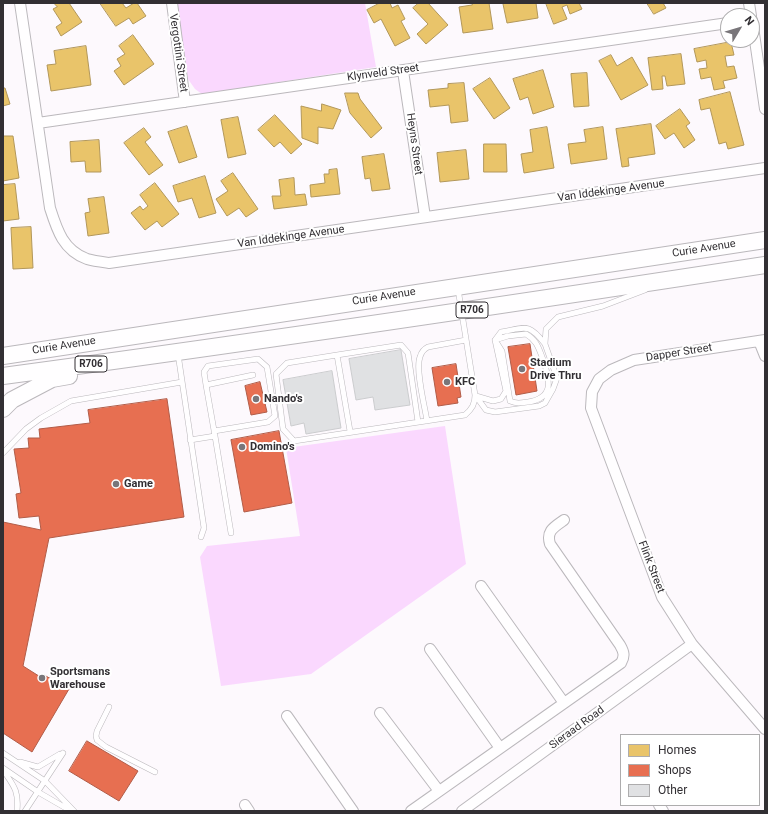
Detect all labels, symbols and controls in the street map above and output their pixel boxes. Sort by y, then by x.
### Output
north arrow [720,8,760,48]
street label: Vergottini Street [166,13,190,93]
text: N [742,14,757,28]
street label: Klynveld Street [346,61,420,85]
street label: Heyns Street [403,112,425,176]
street label: Van Iddekinge Avenue [557,177,665,205]
street label: Van Iddekinge Avenue [237,223,345,251]
street label: Curie Avenue [671,237,737,261]
street label: Curie Avenue [351,285,417,309]
road number: R706 [456,302,488,318]
street label: Curie Avenue [31,334,97,358]
street label: Dapper Street [645,341,713,365]
road number: R706 [75,356,107,372]
place label: Stadium Drive Thru [530,356,581,382]
marker: Stadium Drive Thru [517,364,527,374]
place label: KFC [455,375,475,389]
marker: KFC [442,377,452,387]
place label: Nando's [264,392,303,406]
marker: Nando's [251,394,261,404]
place label: Domino's [250,440,295,454]
marker: Domino's [237,442,247,452]
place label: Game [124,477,153,491]
marker: Game [111,479,121,489]
street label: Flink Street [635,539,667,595]
place label: Sportsmans Warehouse [50,665,110,691]
marker: Sportsmans Warehouse [37,673,47,683]
street label: Sieraad Road [547,704,607,752]
legend [620,734,760,806]
text: Homes [658,743,696,757]
text: Shops [658,763,692,777]
text: Other [658,783,687,797]

